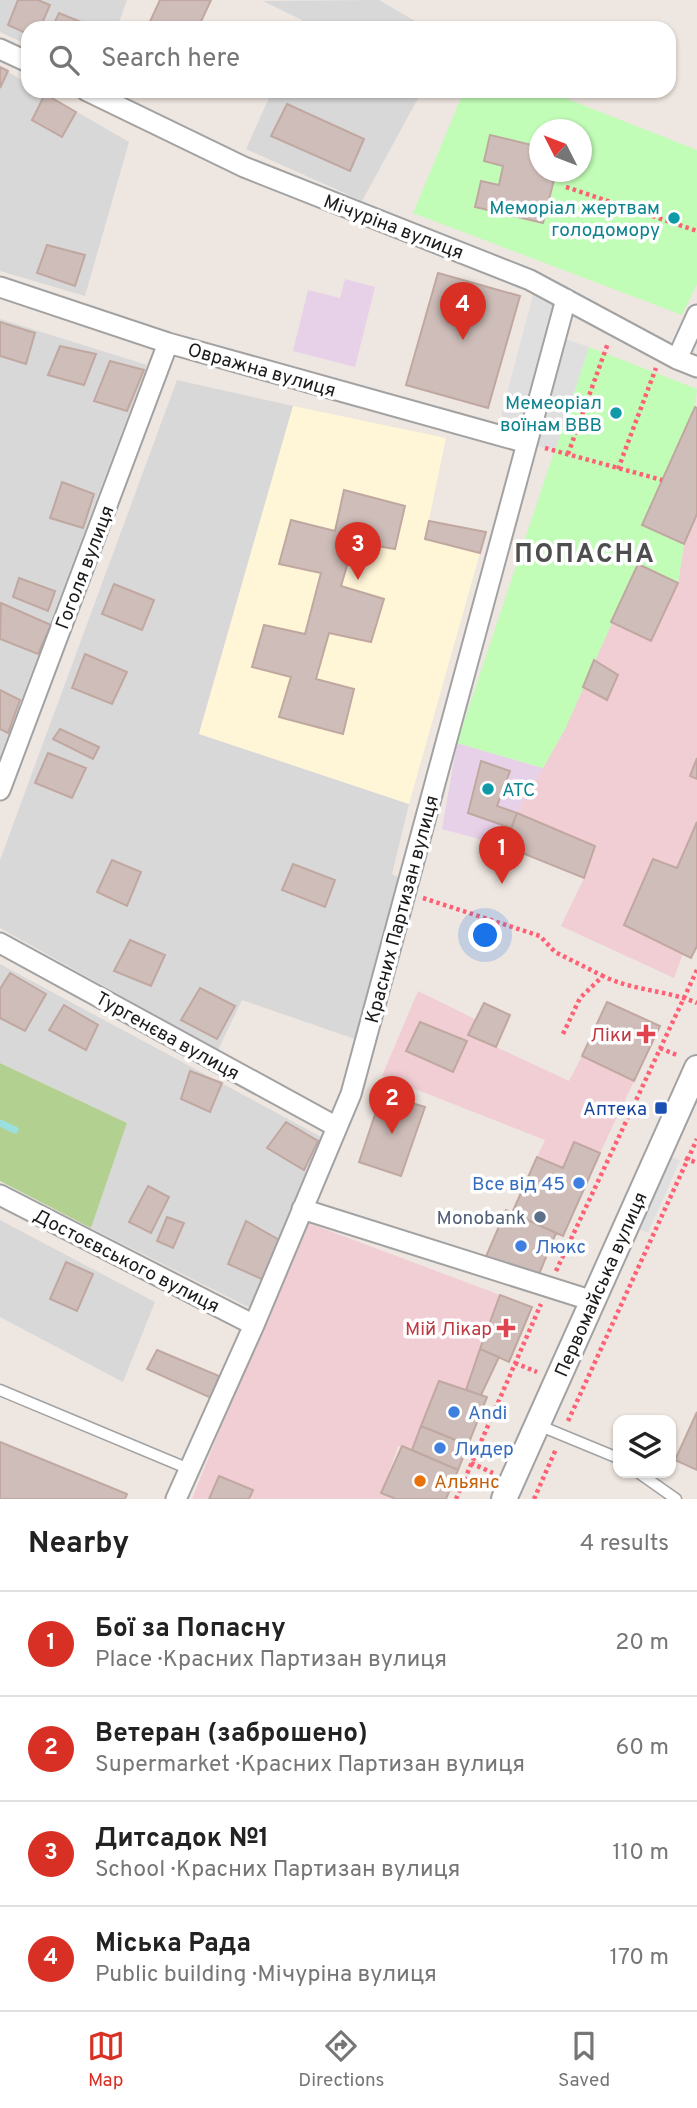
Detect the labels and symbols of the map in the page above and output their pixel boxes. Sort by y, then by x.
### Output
north arrow [529,119,592,182]
street label: Мічуріна вулиця [320,190,467,266]
place label: Меморіал жертвам голодомору [489,197,660,243]
marker: Меморіал жертвам голодомору [666,210,682,226]
pin: 4 [440,282,486,340]
street label: Овражна вулиця [185,338,338,404]
place label: Мемеоріал воїнам ВВВ [500,392,602,438]
marker: Мемеоріал воїнам ВВВ [608,405,624,421]
street label: Гоголя вулиця [51,502,120,633]
pin: 3 [335,522,381,580]
district label: ПОПАСНА [514,539,656,572]
place label: АТС [502,779,535,803]
marker: АТС [480,781,496,797]
street label: Красних Партизан вулиця [361,793,445,1026]
pin: 1 [479,826,525,884]
your location [468,918,502,952]
street label: Тургенєва вулиця [91,987,243,1086]
place label: Ліки [590,1024,632,1048]
marker: Ліки [638,1026,654,1042]
pin: 2 [369,1076,415,1134]
place label: Аптека [583,1098,647,1122]
marker: Аптека [653,1100,669,1116]
place label: Все від 45 [472,1173,565,1197]
marker: Все від 45 [571,1175,587,1191]
street label: Первомайська вулиця [550,1189,653,1381]
street label: Достоєвського вулиця [29,1204,223,1319]
place label: Monobank [437,1207,526,1231]
marker: Monobank [532,1209,548,1225]
place label: Люкс [535,1236,586,1260]
marker: Люкс [513,1238,529,1254]
place label: Мій Лікар [405,1318,492,1342]
marker: Мій Лікар [498,1320,514,1336]
place label: Andi [468,1402,507,1426]
marker: Andi [446,1404,462,1420]
place label: Лидер [454,1438,514,1462]
marker: Лидер [432,1440,448,1456]
place label: Альянс [434,1471,500,1495]
marker: Альянс [412,1473,428,1489]

